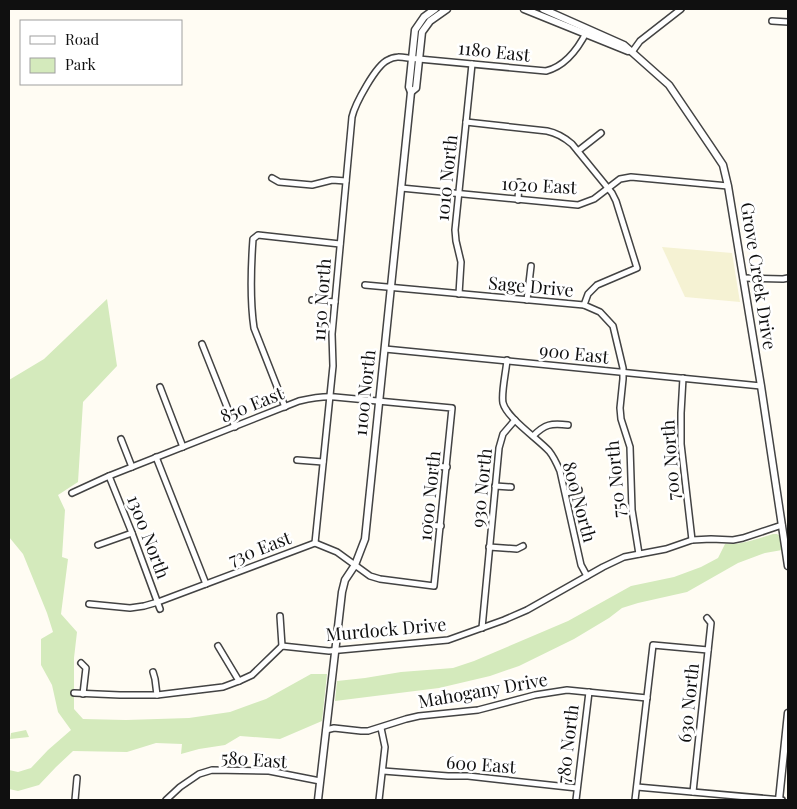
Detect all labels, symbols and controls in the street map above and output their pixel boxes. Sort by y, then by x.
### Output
legend [20,20,182,85]
text: Road [65,29,99,49]
street label: 1180 East [457,35,532,67]
text: Park [65,54,97,74]
street label: 1010 North [430,133,463,222]
street label: 1020 East [501,171,578,199]
street label: Grove Creek Drive [736,201,782,351]
street label: 1150 North [306,257,336,342]
street label: Sage Drive [487,270,575,302]
street label: 900 East [538,337,611,369]
street label: 1100 North [348,348,381,437]
street label: 850 East [216,380,288,428]
street label: 700 North [655,419,685,501]
street label: 750 North [600,439,630,519]
street label: 930 North [465,447,497,529]
street label: 1000 North [412,449,446,542]
street label: 800 North [558,459,602,545]
street label: 1300 North [122,491,176,582]
street label: 730 East [225,525,295,571]
street label: Murdock Drive [325,612,447,646]
street label: 630 North [672,661,704,744]
street label: Mahogany Drive [416,667,549,713]
street label: 780 North [550,703,584,785]
street label: 580 East [220,745,289,773]
street label: 600 East [445,750,517,778]

